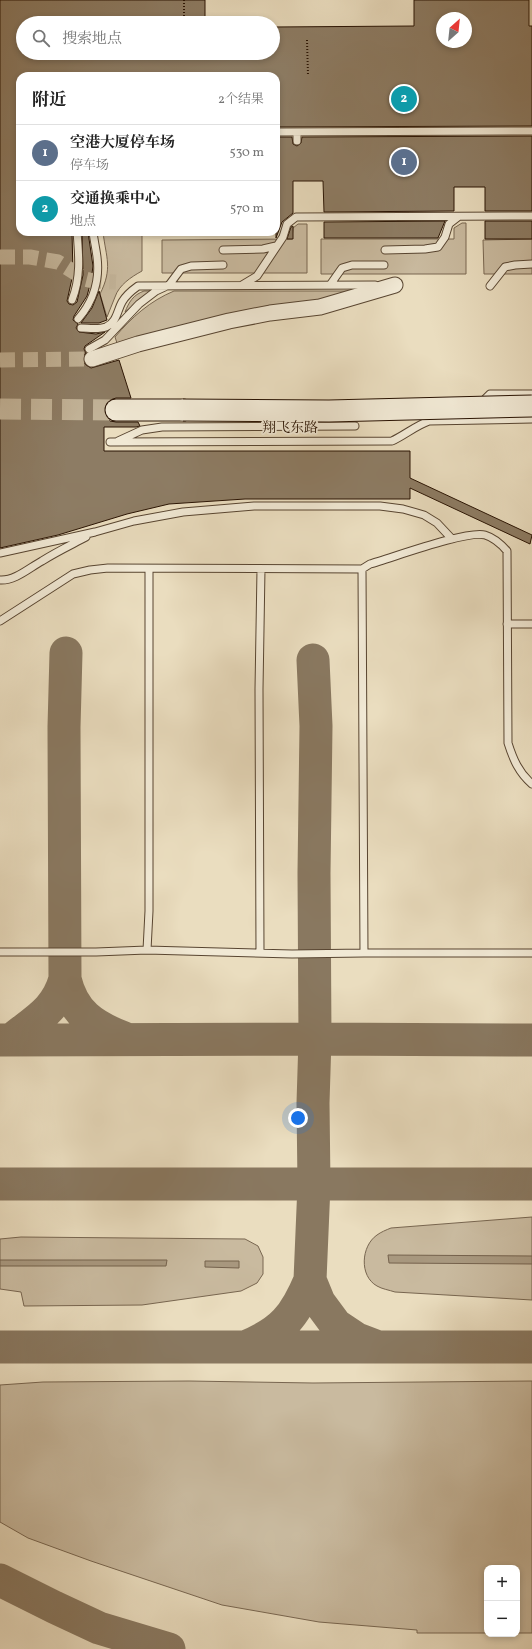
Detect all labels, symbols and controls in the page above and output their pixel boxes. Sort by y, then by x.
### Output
north arrow [436,12,472,48]
search box [16,16,280,60]
icon: search [30,27,52,49]
text: 搜索地点 [62,29,122,50]
pin: 2 [391,84,417,114]
text: 附近 [32,89,66,112]
text: 2个结果 [218,91,264,109]
text: 空港大厦停车场 [70,133,175,154]
text: 1 [42,144,48,162]
text: 530 m [229,144,264,162]
pin: 1 [391,147,417,177]
text: 停车场 [70,157,109,175]
text: 交通换乘中心 [70,189,160,210]
text: 2 [42,200,48,218]
text: 570 m [230,200,264,218]
text: 地点 [70,213,96,231]
street label: 翔飞东路 [262,419,318,438]
your location [288,1108,308,1128]
map controls [484,1565,520,1637]
button: + [484,1565,520,1601]
button: − [484,1601,520,1637]

